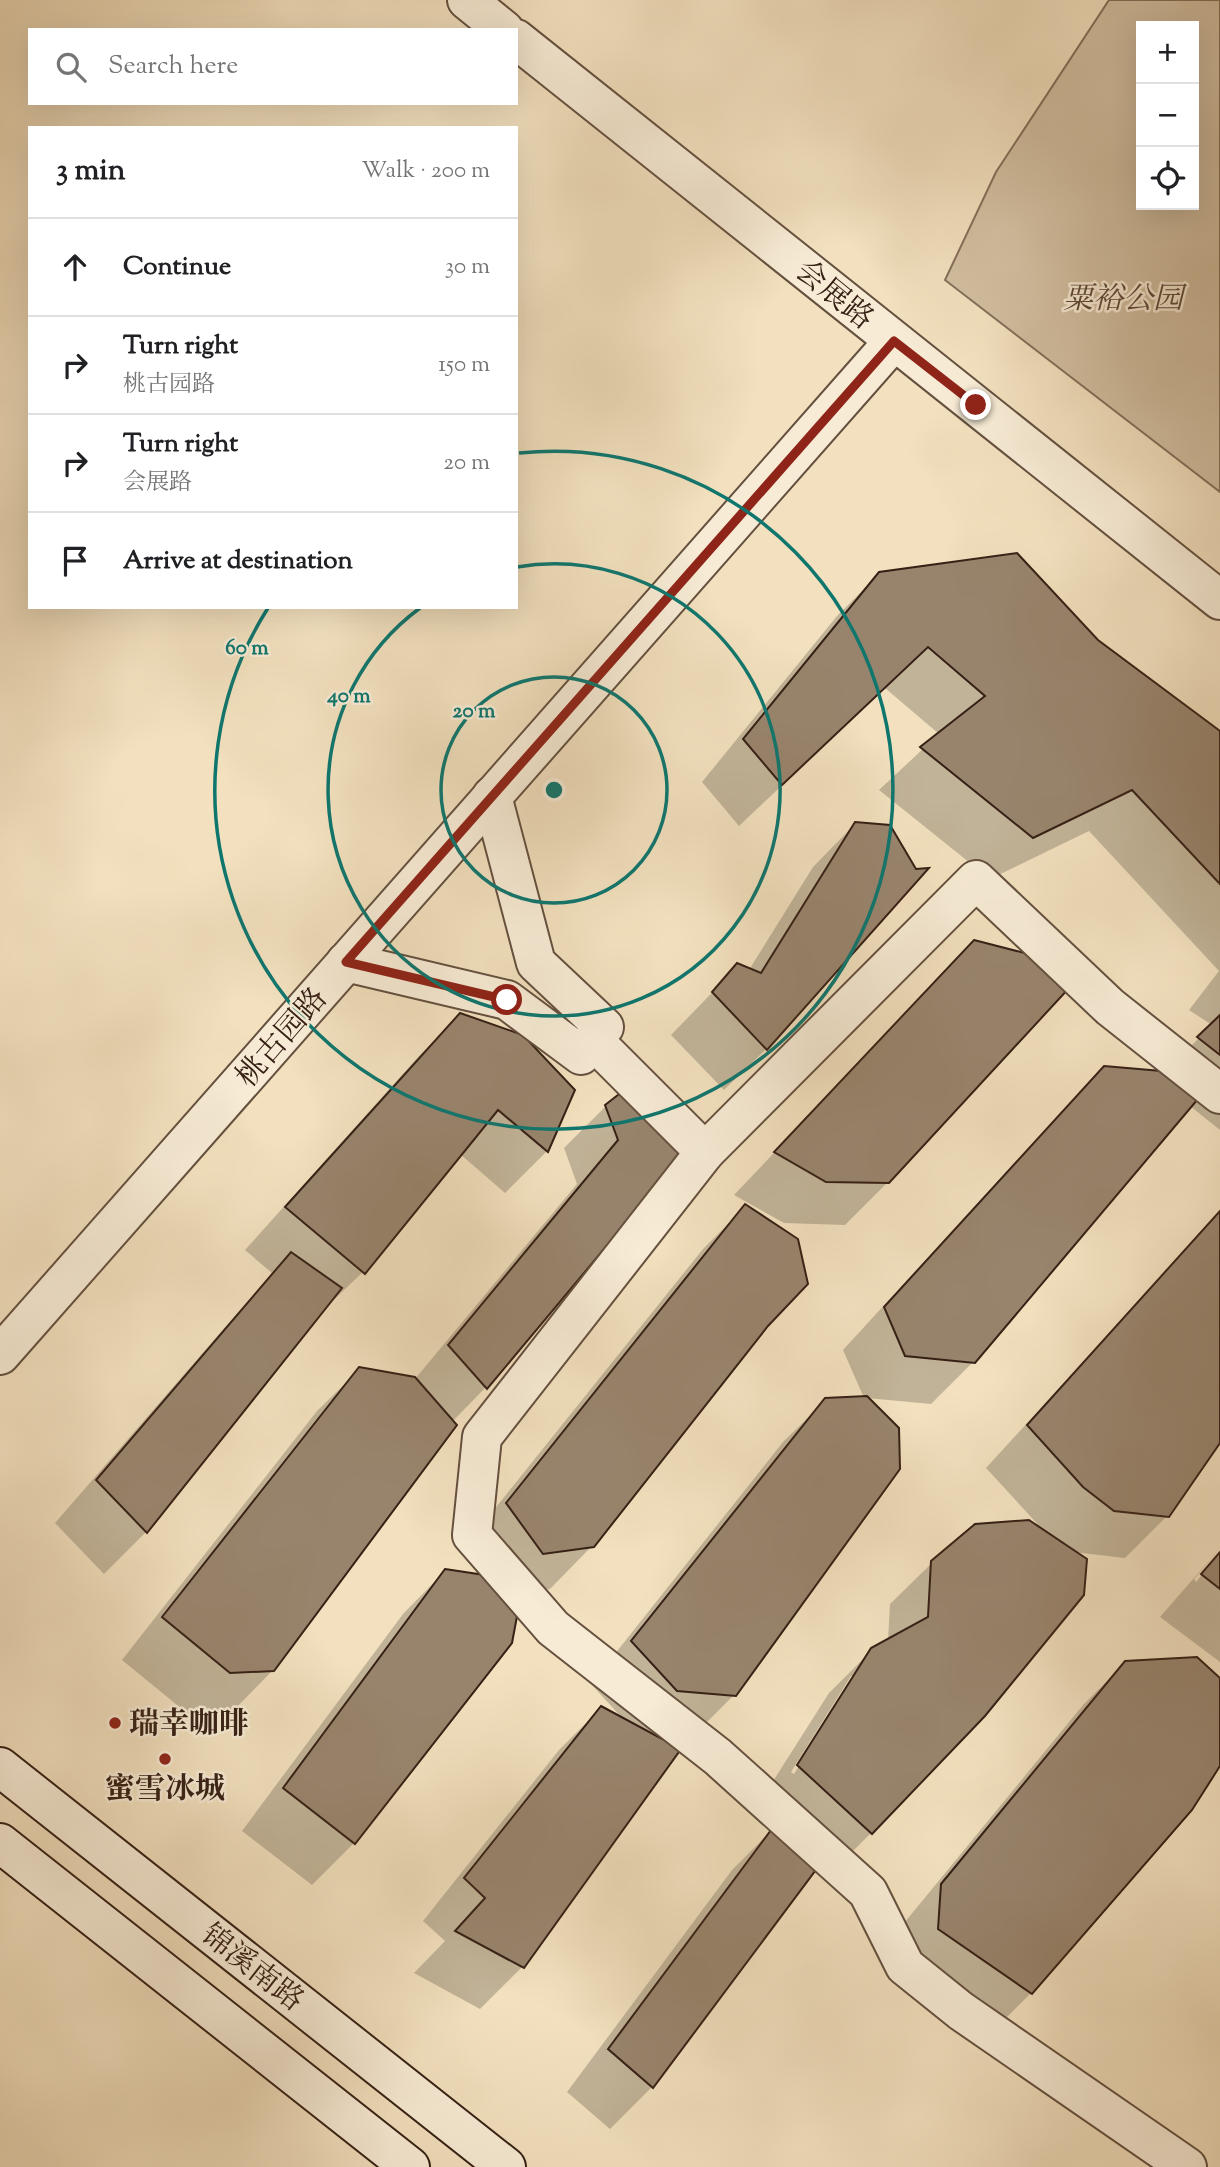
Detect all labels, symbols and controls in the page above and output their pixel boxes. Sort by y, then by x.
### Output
map controls [1136,21,1199,210]
button: + [1136,21,1199,84]
search box [28,28,518,105]
icon: search [52,48,90,86]
text: Search here [108,48,238,85]
button: − [1136,84,1199,147]
button: locate [1136,147,1199,210]
text: 3 min [56,150,126,193]
text: Walk · 200 m [361,155,490,188]
icon: ahead [56,248,94,286]
text: Continue [123,249,231,286]
text: 30 m [445,251,490,284]
street label: 会展路 [785,251,882,341]
park label: 粟裕公园 [1063,279,1187,322]
text: Turn right [123,328,238,365]
icon: right [56,346,94,384]
text: 150 m [438,349,490,382]
text: 桃古园路 [123,369,215,402]
route end [960,389,991,420]
text: Turn right [123,426,238,463]
icon: right [56,444,94,482]
text: 20 m [443,447,490,480]
text: 会展路 [123,467,192,500]
icon: arrive [56,542,94,580]
text: Arrive at destination [123,543,353,580]
text: 60 m [225,634,269,664]
text: 40 m [326,682,371,712]
text: 20 m [453,697,496,727]
centre of rings [542,778,566,802]
street label: 桃古园路 [227,979,338,1098]
route start [491,984,522,1015]
place label: 瑞幸咖啡 [129,1704,249,1747]
marker: 瑞幸咖啡 [107,1715,123,1731]
marker: 蜜雪冰城 [157,1751,173,1767]
place label: 蜜雪冰城 [105,1769,225,1812]
street label: 锦溪南路 [191,1915,312,2023]

